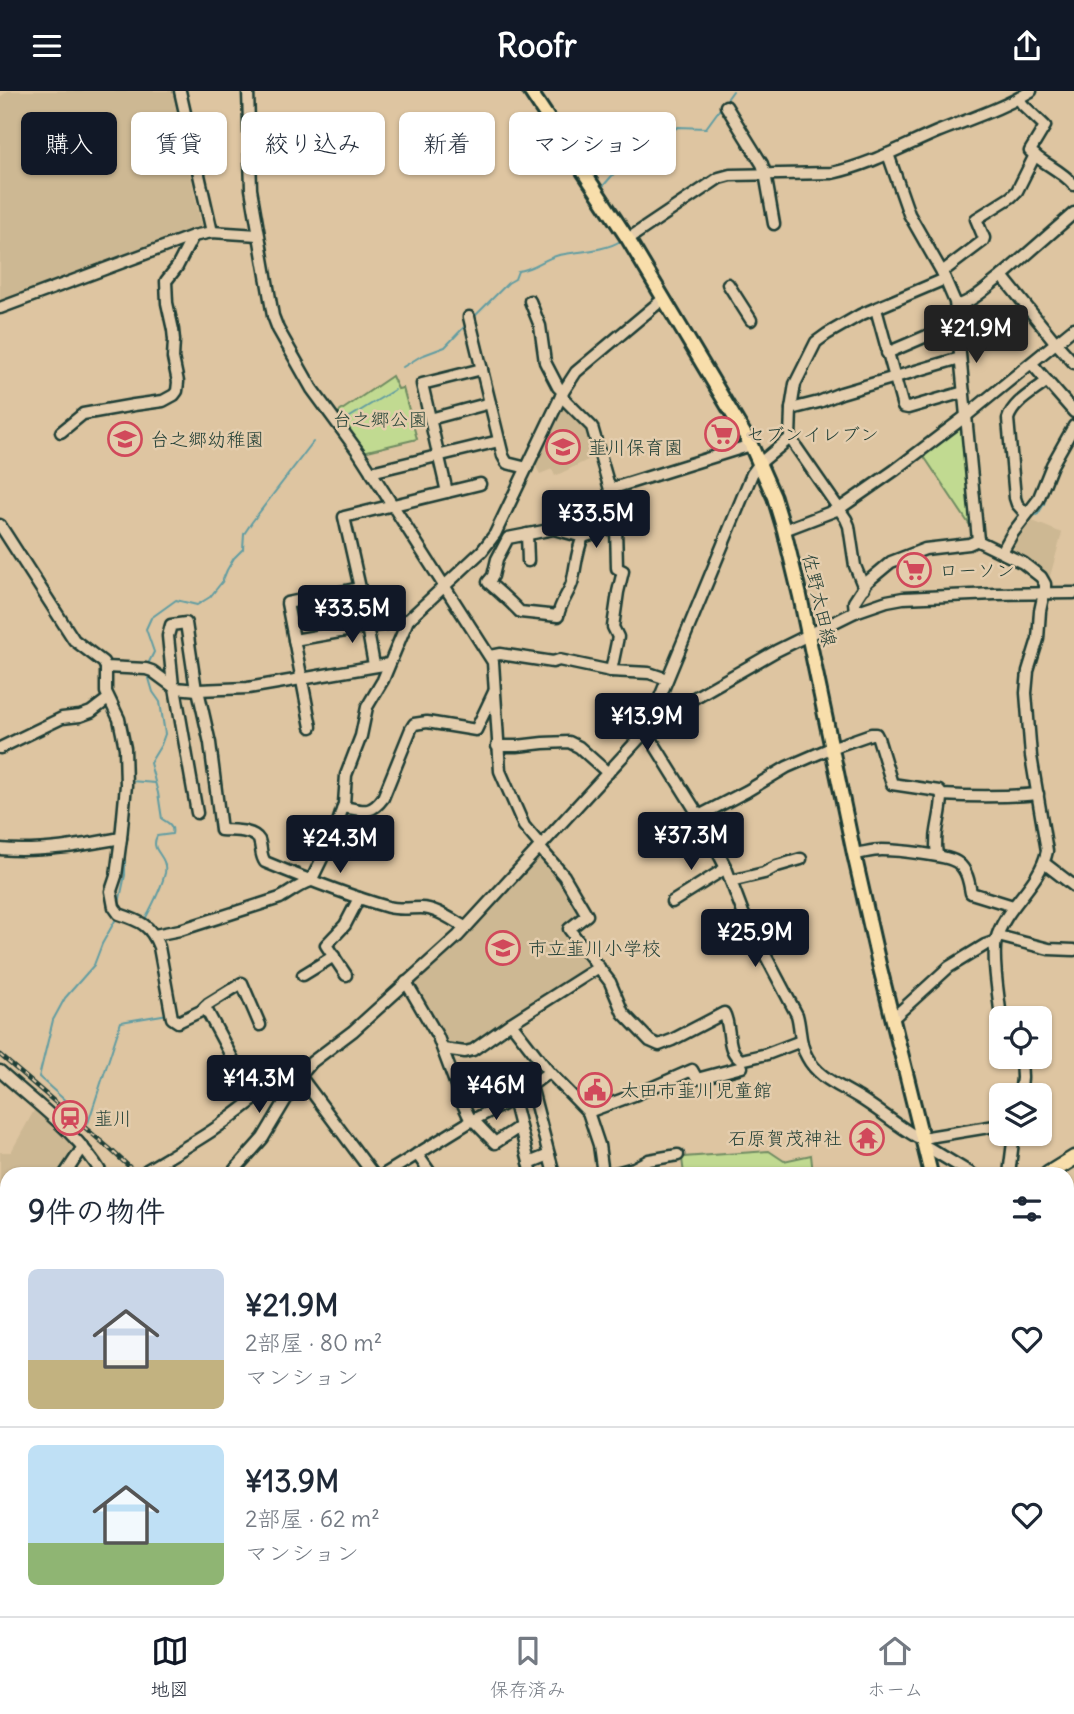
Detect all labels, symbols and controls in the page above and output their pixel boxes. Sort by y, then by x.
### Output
text: Roofr [497,25,577,66]
icon: menu [28,27,66,65]
icon: share [1008,27,1046,65]
chip: 購入 [21,112,117,175]
chip: 賃貸 [131,112,227,175]
chip: 絞り込み [241,112,385,175]
chip: 新着 [399,112,495,175]
chip: マンション [509,112,676,175]
pin: ¥21.9M [919,306,1033,365]
text: ¥21.9M [940,313,1012,342]
park label: 台之郷公園 [332,407,428,431]
supermarket icon: セブンイレブン [703,415,741,453]
school or university icon: 台之郷幼稚園 [106,420,144,458]
place label: セブンイレブン [746,422,879,446]
place label: 台之郷幼稚園 [150,427,264,451]
school or university icon: 韮川保育園 [544,428,582,466]
place label: 韮川保育園 [588,435,683,459]
pin: ¥33.5M [539,491,653,550]
text: ¥33.5M [558,498,634,527]
street label: 佐野太田線 [798,551,842,649]
supermarket icon: ローソン [895,551,933,589]
place label: ローソン [939,558,1015,582]
pin: ¥33.5M [295,585,409,645]
text: ¥33.5M [314,593,390,622]
pin: ¥13.9M [590,693,704,753]
text: ¥13.9M [611,701,683,730]
pin: ¥37.3M [634,813,748,872]
pin: ¥24.3M [283,815,397,875]
text: ¥37.3M [654,820,728,849]
text: ¥24.3M [302,823,378,852]
pin: ¥25.9M [698,909,812,969]
text: ¥25.9M [717,917,793,946]
school or university icon: 市立韮川小学校 [484,929,522,967]
place label: 市立韮川小学校 [528,936,661,960]
map controls [989,1006,1052,1146]
button: locate [989,1006,1052,1069]
pin: ¥14.3M [202,1055,316,1115]
text: ¥14.3M [223,1063,295,1092]
pin: ¥46M [455,1063,537,1122]
text: ¥46M [467,1070,525,1099]
public building icon: 太田市韮川児童館 [576,1071,614,1109]
place label: 太田市韮川児童館 [620,1078,772,1102]
button: layers [989,1083,1052,1146]
station icon: 韮川 [51,1099,89,1137]
place label: 韮川 [94,1106,132,1130]
temple icon: 石原賀茂神社 [848,1119,886,1157]
place label: 石原賀茂神社 [728,1126,842,1150]
icon: filters [1008,1190,1046,1228]
text: 9件の物件 [28,1192,165,1230]
text: ¥21.9M [245,1286,339,1324]
icon: home [84,1297,168,1381]
icon: heart [1008,1320,1046,1358]
text: 2部屋 · 80 m² [245,1328,382,1357]
text: マンション [245,1362,359,1391]
text: ¥13.9M [245,1462,339,1500]
icon: home [84,1473,168,1557]
icon: heart [1008,1496,1046,1534]
text: 2部屋 · 62 m² [245,1504,380,1533]
text: マンション [245,1538,359,1567]
tab: 地図 [151,1632,189,1701]
tab: 保存済み [490,1632,566,1701]
tab: ホーム [867,1632,923,1701]

